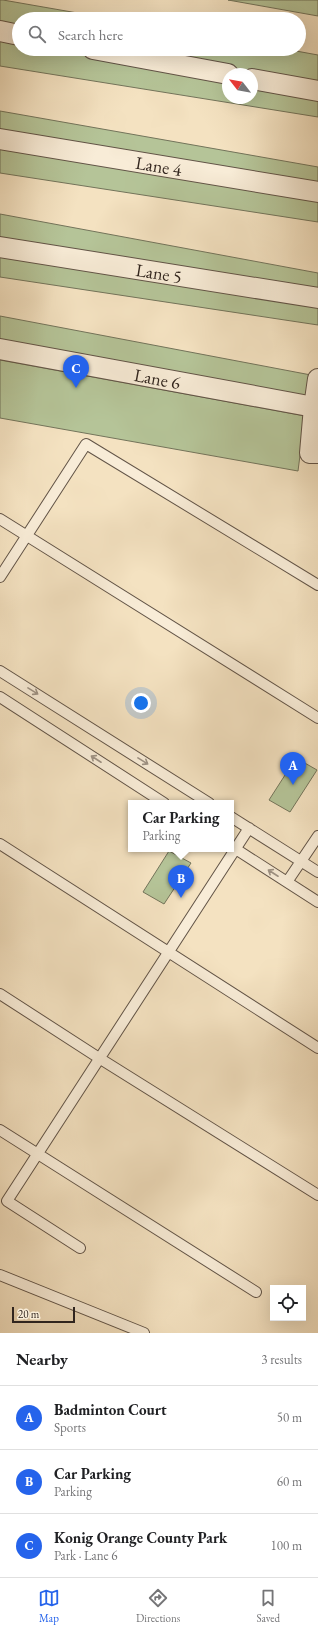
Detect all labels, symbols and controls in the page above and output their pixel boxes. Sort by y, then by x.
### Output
search box [12,12,306,56]
icon: search [26,23,48,45]
text: Search here [58,25,123,44]
north arrow [222,68,258,104]
street label: Lane 4 [134,150,184,181]
street label: Lane 5 [134,257,184,288]
pin: C [63,355,89,388]
street label: Lane 6 [132,363,183,394]
one-way arrow [27,688,39,696]
your location [131,693,151,713]
pin: A [280,752,306,785]
one-way arrow [91,755,102,763]
one-way arrow [137,757,148,765]
popup [128,800,234,852]
text: Car Parking [143,808,219,827]
text: Parking [143,827,180,844]
pin: B [168,865,194,898]
one-way arrow [268,869,279,877]
map controls [270,1285,306,1321]
button: locate [270,1285,306,1321]
scale bar [12,1305,75,1324]
text: 20 m [18,1307,39,1321]
text: Nearby [16,1348,68,1370]
text: 3 results [261,1351,302,1368]
text: Badminton Court [54,1400,167,1419]
text: A [24,1409,34,1426]
text: 50 m [277,1409,302,1426]
text: Sports [54,1419,86,1436]
text: Car Parking [54,1464,131,1483]
text: B [25,1473,33,1490]
text: 60 m [277,1473,302,1490]
text: Parking [54,1483,92,1500]
text: Konig Orange County Park [54,1528,227,1547]
text: C [24,1537,34,1554]
text: 100 m [271,1537,302,1554]
text: Park · Lane 6 [54,1547,118,1564]
tab: Map [38,1587,60,1625]
tab: Directions [136,1587,180,1625]
tab: Saved [256,1587,280,1625]

